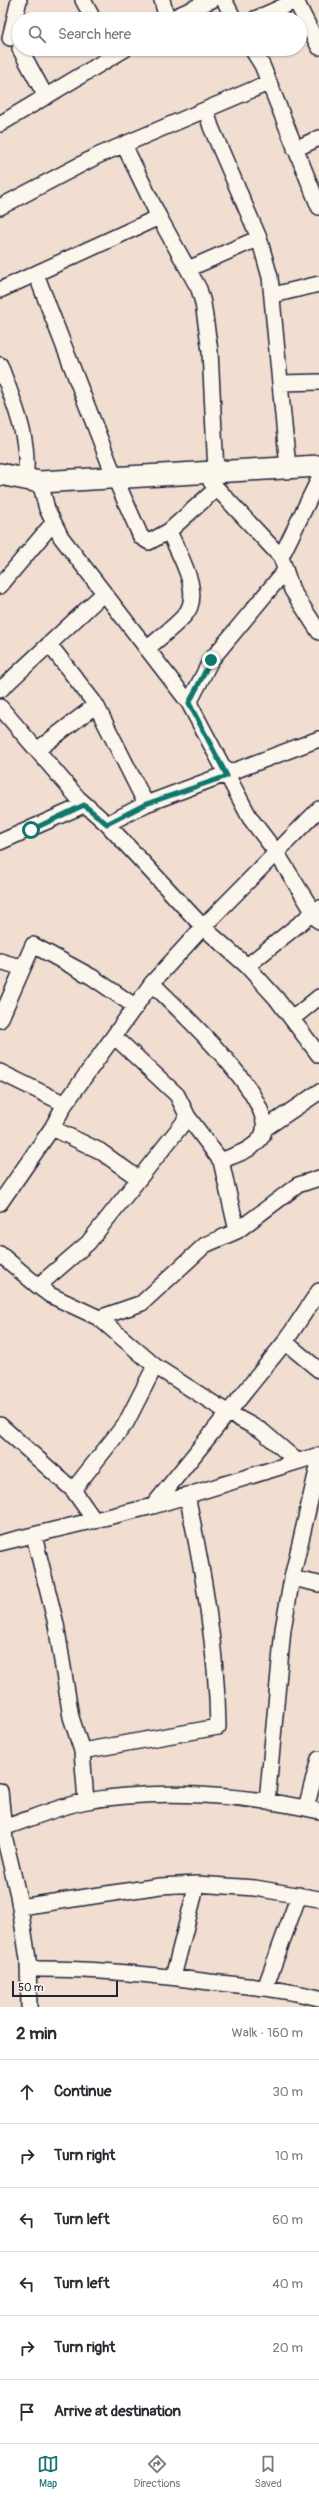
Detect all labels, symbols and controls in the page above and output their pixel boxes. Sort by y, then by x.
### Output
search box [12,12,307,56]
icon: search [26,23,48,45]
text: Search here [58,25,131,44]
route end [202,651,220,669]
route start [22,821,40,839]
scale bar [12,1979,118,1998]
text: 50 m [18,1981,44,1994]
text: 2 min [16,2023,57,2044]
text: Walk · 160 m [232,2025,303,2041]
icon: ahead [16,2081,38,2103]
text: Continue [54,2082,112,2101]
text: 30 m [273,2084,303,2100]
icon: right [16,2145,38,2167]
text: Turn right [54,2146,115,2165]
text: 10 m [275,2148,303,2164]
icon: left [16,2209,38,2231]
text: Turn left [54,2210,110,2229]
text: 60 m [272,2212,303,2228]
icon: left [16,2273,38,2295]
text: Turn left [54,2274,110,2293]
text: 40 m [272,2276,303,2292]
icon: right [16,2337,38,2359]
text: Turn right [54,2338,115,2357]
text: 20 m [272,2340,303,2356]
icon: arrive [16,2401,38,2423]
text: Arrive at destination [54,2402,181,2421]
tab: Map [37,2453,59,2490]
tab: Directions [133,2453,180,2490]
tab: Saved [255,2453,282,2490]

